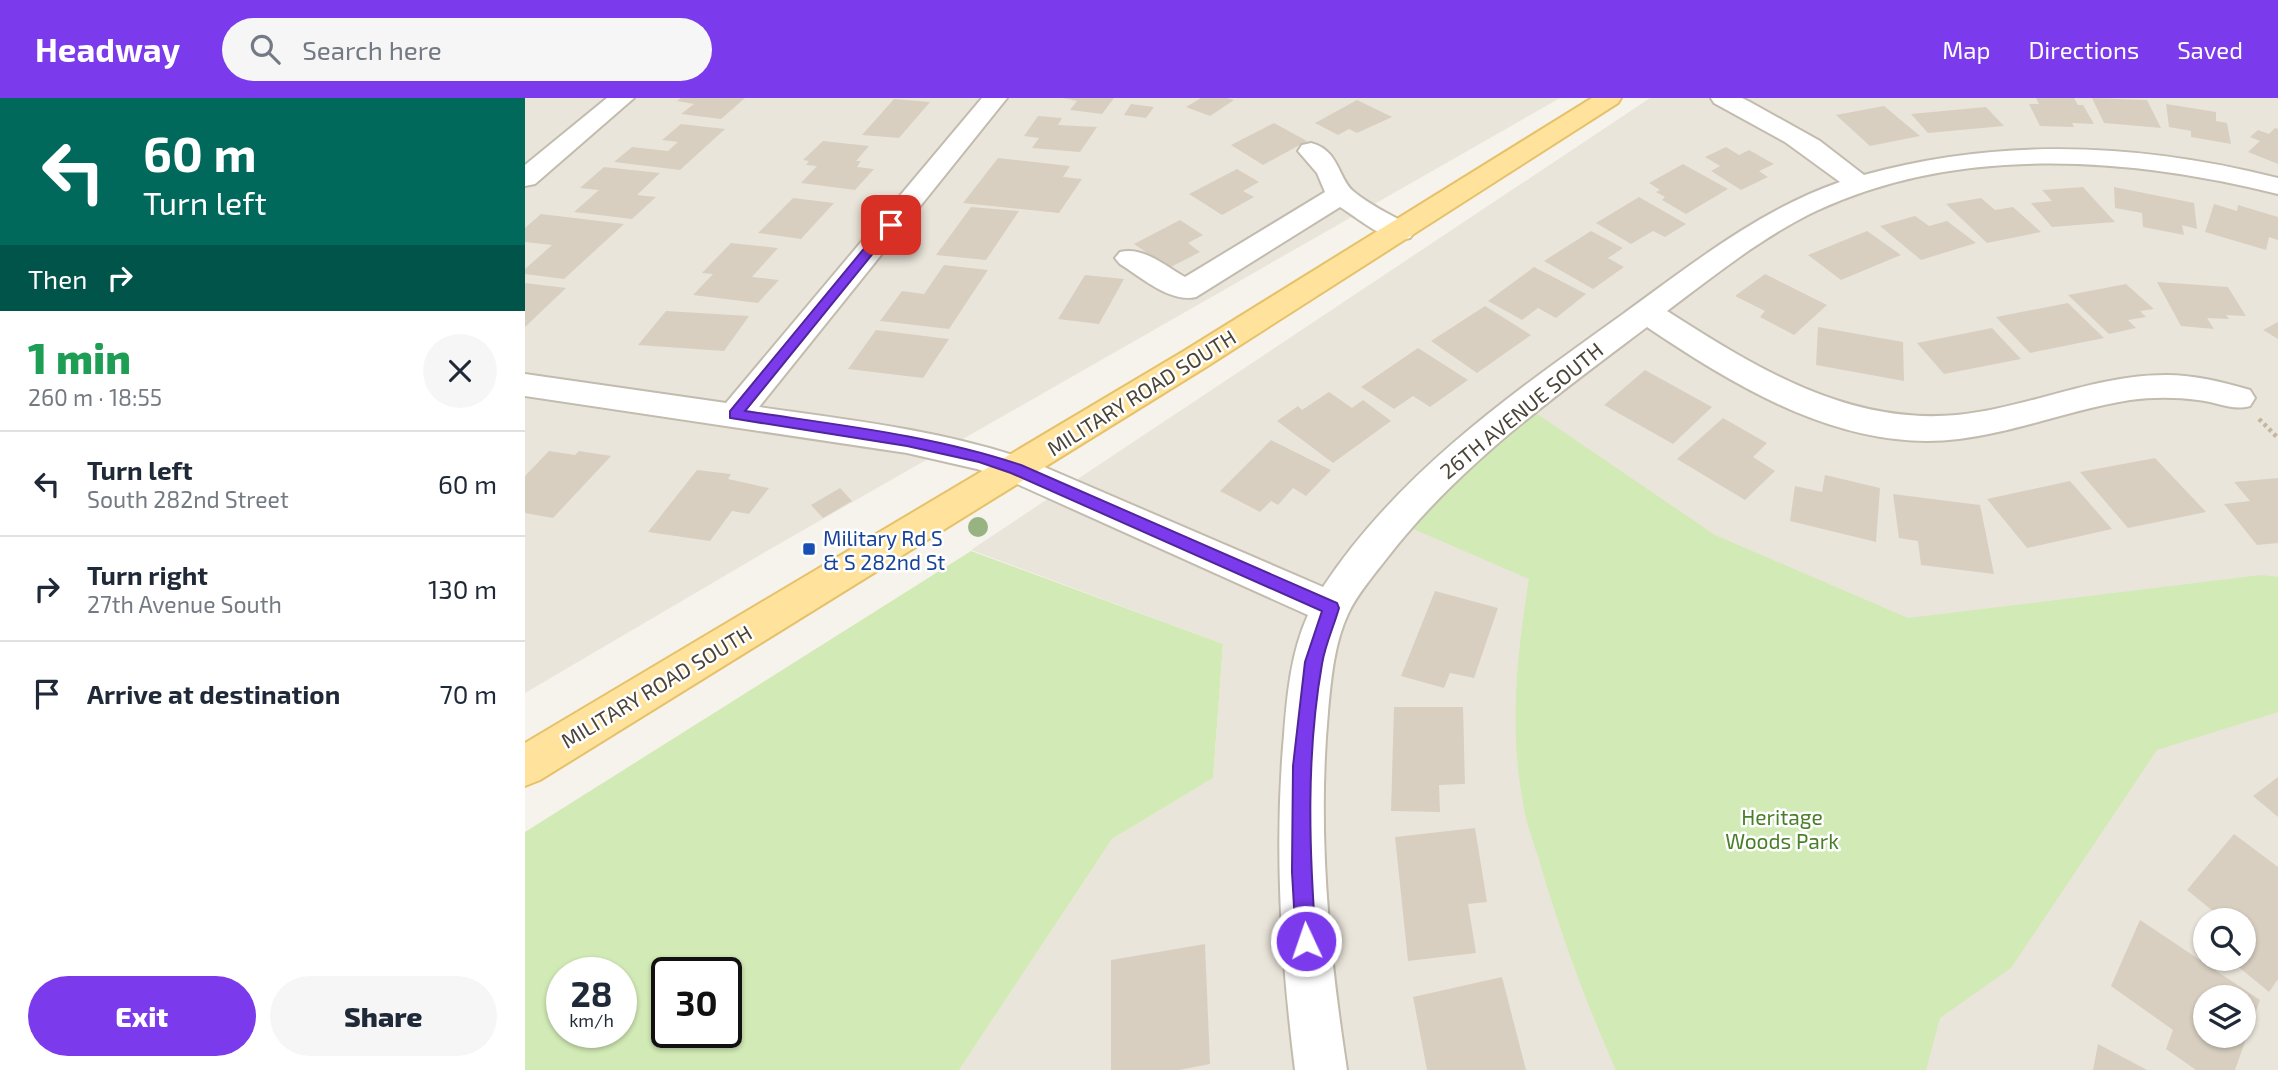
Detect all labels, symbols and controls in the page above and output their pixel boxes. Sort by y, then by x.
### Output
search box [222,18,712,81]
text: Headway [35,29,180,69]
icon: search [246,30,284,68]
text: Search here [302,34,442,65]
text: Map [1942,35,1990,64]
text: Directions [2028,35,2139,64]
text: Saved [2177,35,2243,64]
text: 60 m [143,123,257,182]
icon: left [28,126,119,217]
text: Turn left [143,183,267,221]
pin [861,195,921,255]
icon: arrive [872,206,910,244]
icon: right [101,259,139,297]
text: Then [28,263,87,294]
street label: MILITARY ROAD SOUTH [1042,324,1240,460]
text: 1 min [28,332,131,382]
button: close [423,334,497,408]
street label: 26TH AVENUE SOUTH [1434,337,1608,483]
text: 260 m · 18:55 [28,383,162,411]
text: Turn left [87,454,193,485]
icon: left [28,465,66,503]
text: 60 m [438,468,497,499]
text: South 282nd Street [87,485,289,513]
place label: Military Rd S & S 282nd St [823,525,945,574]
marker: Military Rd S & S 282nd St [801,541,817,557]
text: Turn right [87,559,208,590]
icon: right [28,570,66,608]
text: 130 m [428,573,497,604]
text: 27th Avenue South [87,590,282,618]
street label: MILITARY ROAD SOUTH [556,619,756,753]
icon: arrive [28,675,66,713]
text: Arrive at destination [87,678,340,709]
text: 70 m [439,678,497,709]
park label: Heritage Woods Park [1725,804,1839,853]
position arrow [1269,904,1343,978]
map controls [2193,908,2256,1048]
button: search [2193,908,2256,971]
speed limit sign: 30 [651,957,742,1048]
text: 28 [570,972,613,1014]
button: Exit [28,976,256,1056]
button: Share [270,976,497,1056]
button: layers [2193,985,2256,1048]
text: km/h [569,1009,614,1031]

